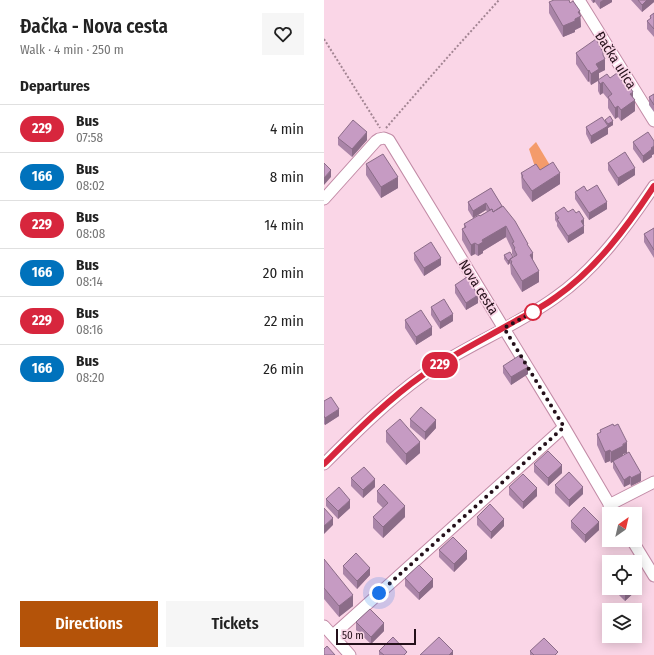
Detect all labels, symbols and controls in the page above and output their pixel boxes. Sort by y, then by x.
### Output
button: heart [262,13,304,55]
text: Đačka - Nova cesta [20,15,168,38]
street label: Đačka ulica [591,28,640,92]
text: Walk · 4 min · 250 m [20,42,124,57]
text: Departures [20,77,90,95]
text: Bus [76,112,99,130]
text: 229 [32,120,52,137]
text: 4 min [270,120,304,138]
text: 07:58 [76,130,103,145]
text: Bus [76,160,99,178]
text: 166 [32,168,52,185]
text: 8 min [270,168,304,186]
text: 08:02 [76,178,104,193]
text: Bus [76,208,99,226]
text: 229 [32,216,52,233]
text: 14 min [264,216,304,234]
text: 08:08 [76,226,105,241]
text: Bus [76,256,99,274]
street label: Nova cesta [455,256,502,318]
text: 166 [32,264,52,281]
text: 20 min [263,264,304,282]
text: 08:14 [76,274,103,289]
unlabelled marker [524,303,542,321]
text: Bus [76,304,99,322]
text: 229 [32,312,52,329]
text: 22 min [264,312,304,330]
text: 08:16 [76,322,103,337]
text: Bus [76,352,99,370]
line badge: 229 [417,352,463,378]
text: 229 [430,356,450,373]
text: 166 [32,360,52,377]
text: 26 min [263,360,304,378]
text: 08:20 [76,370,105,385]
north arrow [602,507,642,547]
map controls [602,507,642,643]
button: locate [602,555,642,595]
your location [369,583,389,603]
button: Directions [20,601,158,647]
button: Tickets [166,601,304,647]
button: layers [602,603,642,643]
scale bar [336,627,416,646]
text: 50 m [342,629,364,642]

